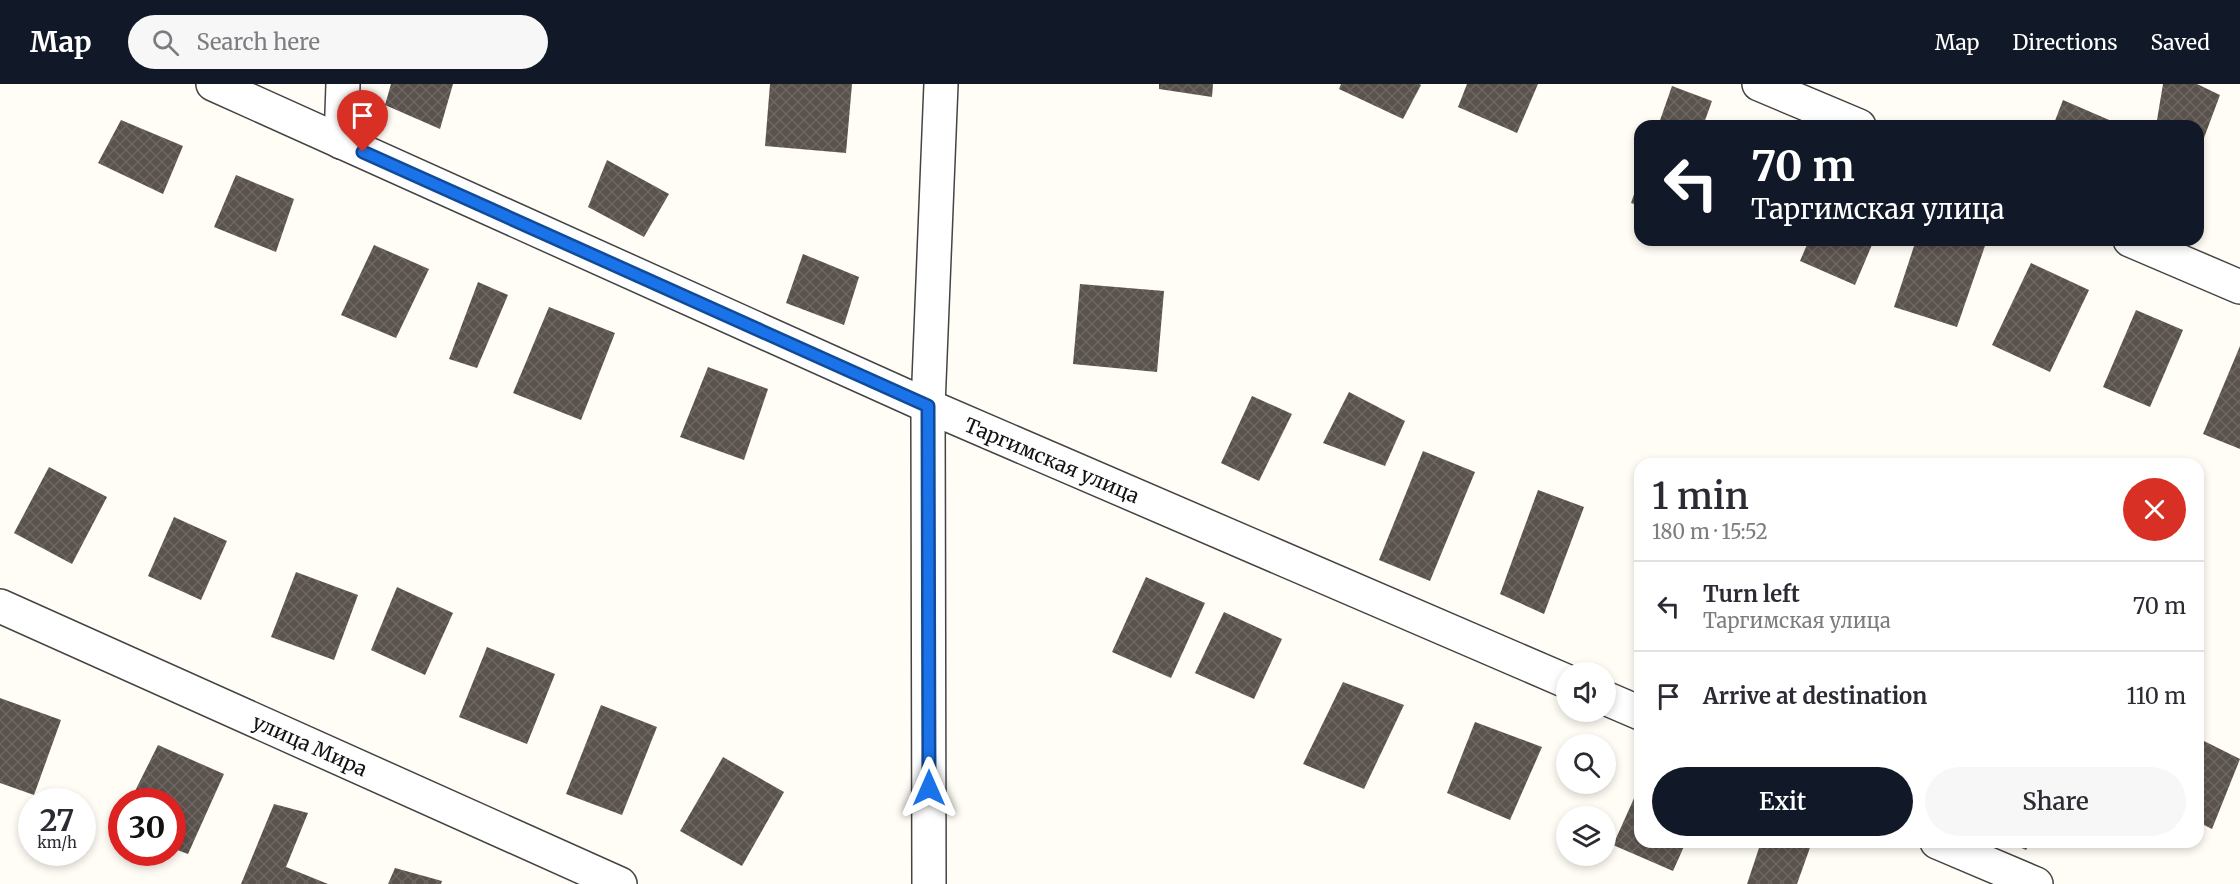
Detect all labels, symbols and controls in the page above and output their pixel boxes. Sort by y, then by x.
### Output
search box [128,15,548,69]
text: Map [30,24,92,60]
icon: search [149,26,182,59]
text: Search here [197,28,320,56]
text: Map [1935,29,1979,56]
text: Directions [2012,29,2117,56]
text: Saved [2150,29,2210,56]
pin [337,90,388,152]
icon: arrive [346,99,379,132]
text: 70 m [1751,140,1855,192]
icon: left [1652,144,1730,222]
text: Таргимская улица [1751,192,2004,226]
street label: Таргимская улица [961,412,1144,508]
text: 1 min [1652,474,1749,519]
button: close [2123,478,2186,541]
text: 180 m · 15:52 [1652,519,1768,544]
text: Turn left [1703,580,1800,608]
icon: left [1652,590,1685,623]
text: 70 m [2133,592,2186,620]
text: Таргимская улица [1703,608,1891,633]
map controls [1556,662,1616,866]
button: sound [1556,662,1616,722]
icon: arrive [1652,680,1685,713]
text: Arrive at destination [1703,682,1927,710]
text: 110 m [2127,682,2186,710]
street label: улица Мира [249,709,371,782]
button: search [1556,734,1616,794]
position arrow [897,756,961,820]
button: Exit [1652,767,1913,836]
button: Share [1925,767,2186,836]
speed limit sign: 30 [108,788,186,866]
text: 27 [40,801,74,839]
button: layers [1556,806,1616,866]
text: km/h [37,833,77,852]

